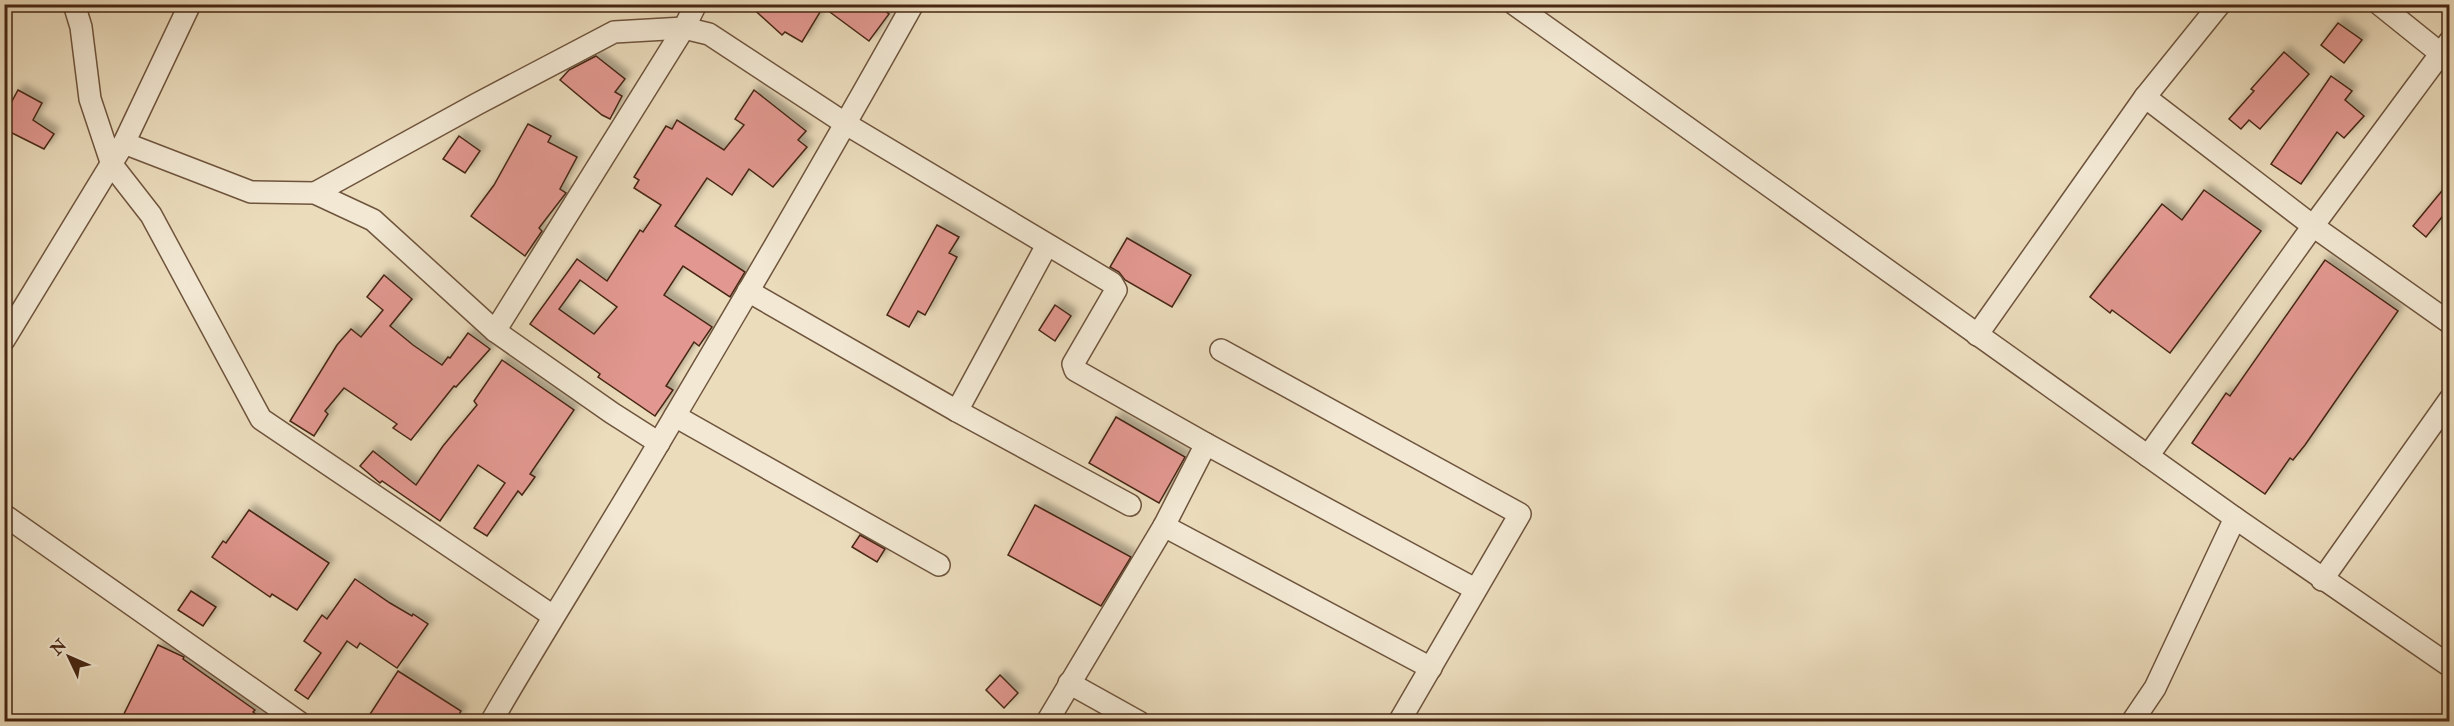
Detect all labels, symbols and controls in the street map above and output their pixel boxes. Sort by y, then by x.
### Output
north arrow [39,627,99,687]
text: N [46,635,72,660]

